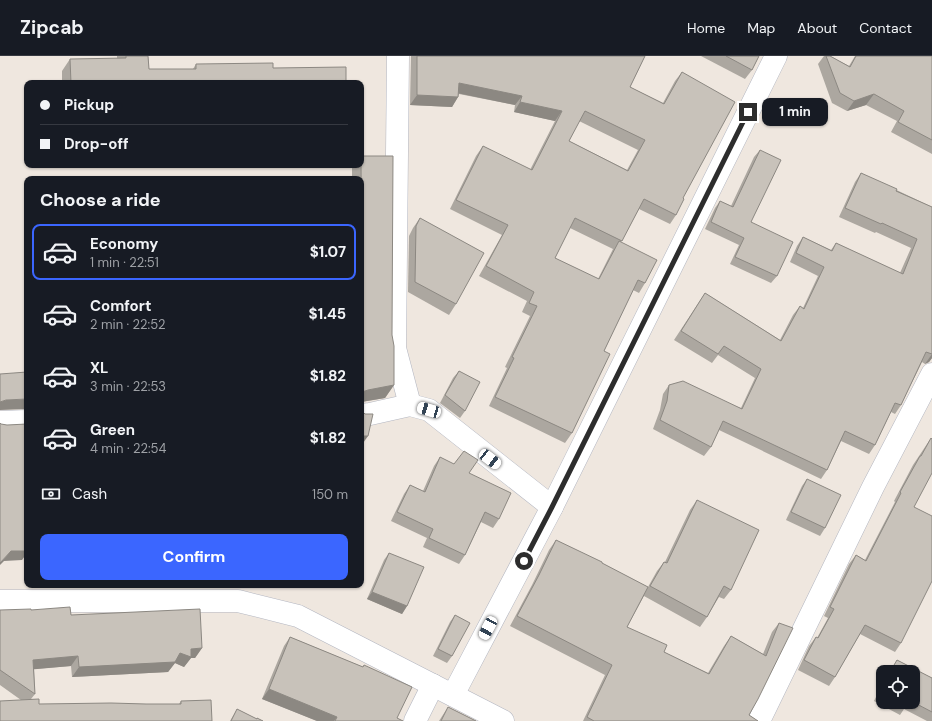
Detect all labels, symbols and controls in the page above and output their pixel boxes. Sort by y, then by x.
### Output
text: Zipcab [20,15,84,40]
text: Home [687,19,725,37]
text: Map [747,19,775,37]
text: About [797,19,837,37]
text: Contact [859,19,912,37]
text: Pickup [64,95,114,115]
callout: 1 min [762,98,828,126]
route end [739,103,757,121]
text: 1 min [779,103,811,120]
text: Drop-off [64,134,129,154]
text: Choose a ride [40,188,161,212]
icon: car [42,234,78,270]
text: Economy [90,234,158,254]
text: $1.07 [310,242,346,262]
text: 1 min · 22:51 [90,254,159,271]
icon: car [42,296,78,332]
text: Comfort [90,296,151,316]
text: $1.45 [309,304,346,324]
text: 2 min · 22:52 [90,316,165,333]
icon: car [42,358,78,394]
text: XL [90,358,108,378]
text: $1.82 [310,366,346,386]
text: 3 min · 22:53 [90,378,166,395]
car [416,401,442,419]
icon: car [42,420,78,456]
text: Green [90,420,135,440]
text: $1.82 [310,428,346,448]
text: 4 min · 22:54 [90,440,166,457]
car [477,447,503,471]
icon: cash [40,483,62,505]
text: Cash [72,484,107,504]
text: 150 m [312,486,348,503]
button: Confirm [40,534,348,580]
route start [515,552,533,570]
car [477,615,499,641]
map controls [876,665,920,709]
button: locate [876,665,920,709]

